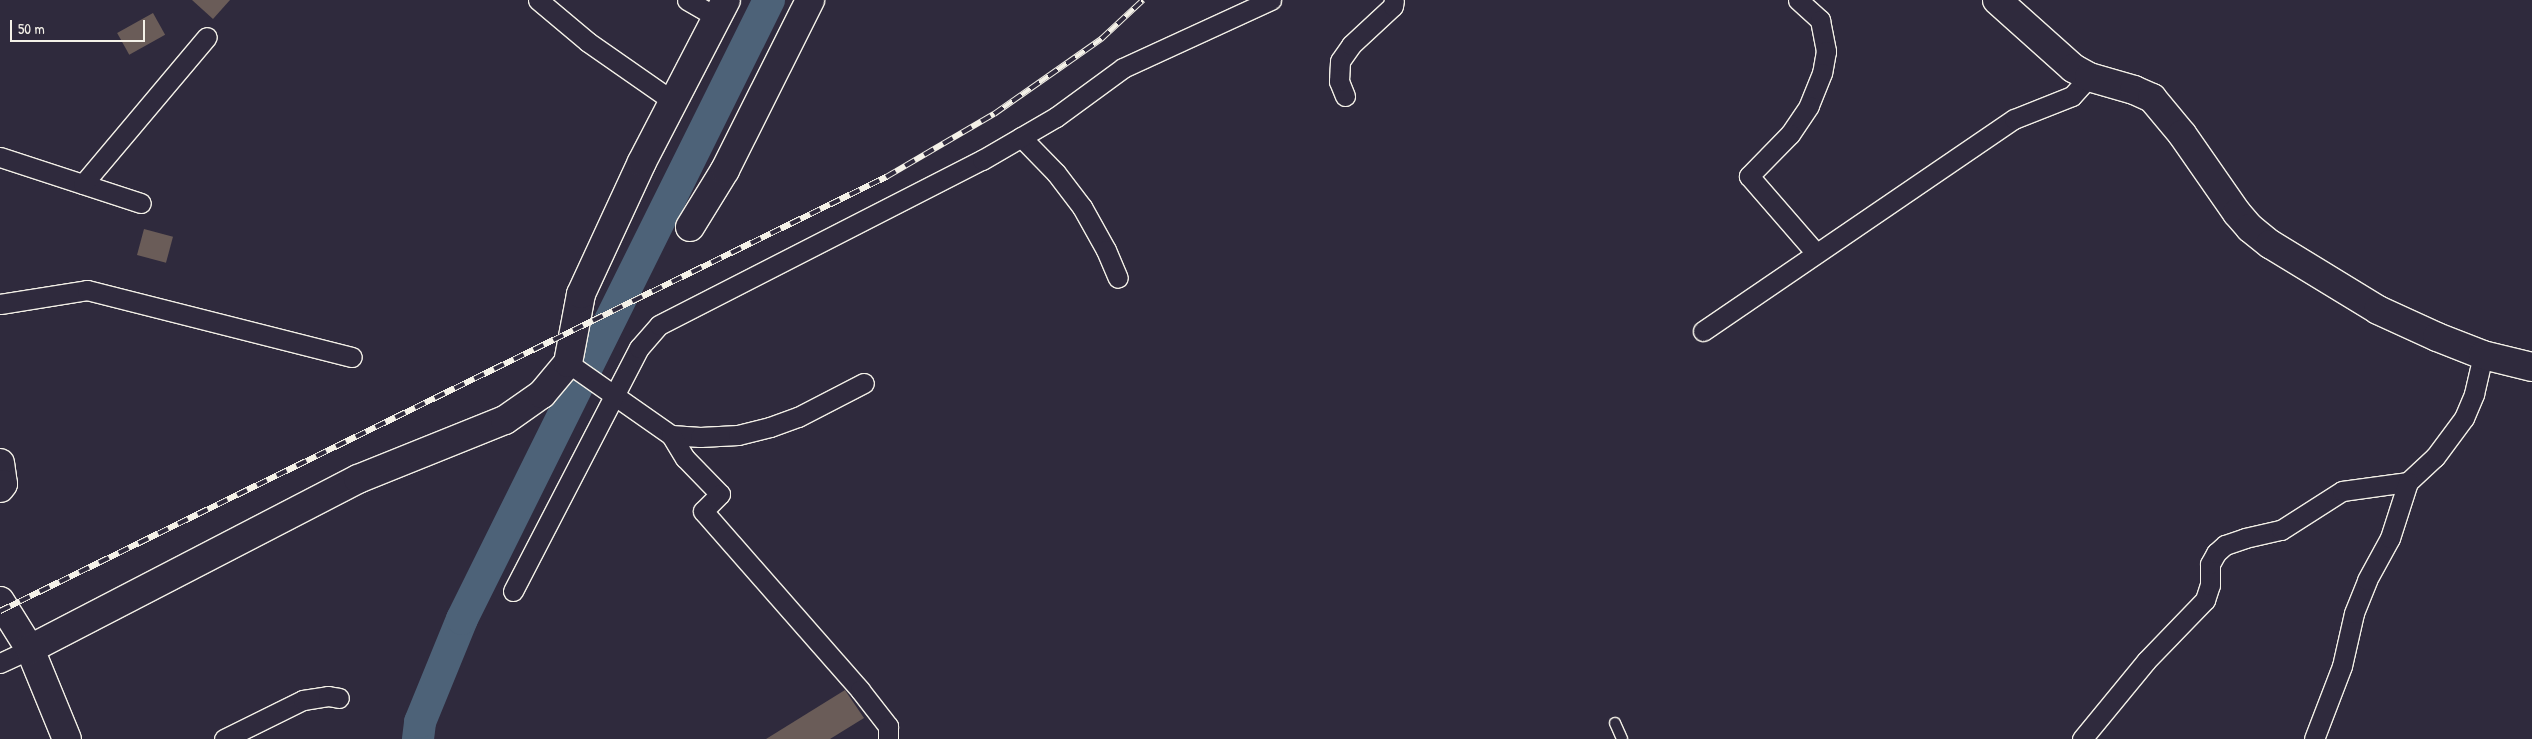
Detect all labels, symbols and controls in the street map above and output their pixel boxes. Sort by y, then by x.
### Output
scale bar [12,10,148,42]
text: 50 m [18,18,45,39]

